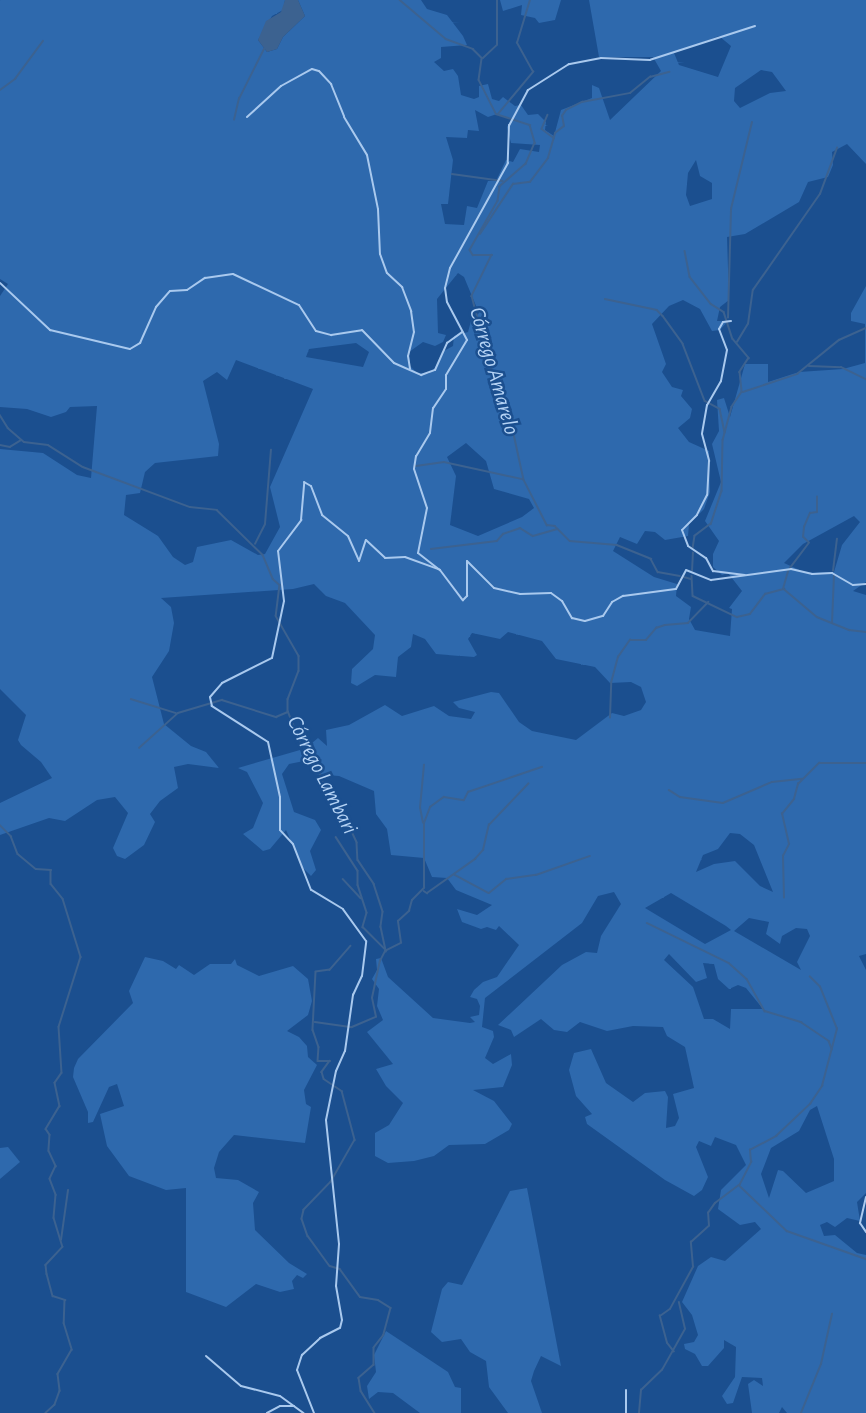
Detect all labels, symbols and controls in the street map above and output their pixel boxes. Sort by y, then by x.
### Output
water label: Córrego Amarelo [463,304,525,438]
water label: Córrego Lambari [281,711,363,839]

